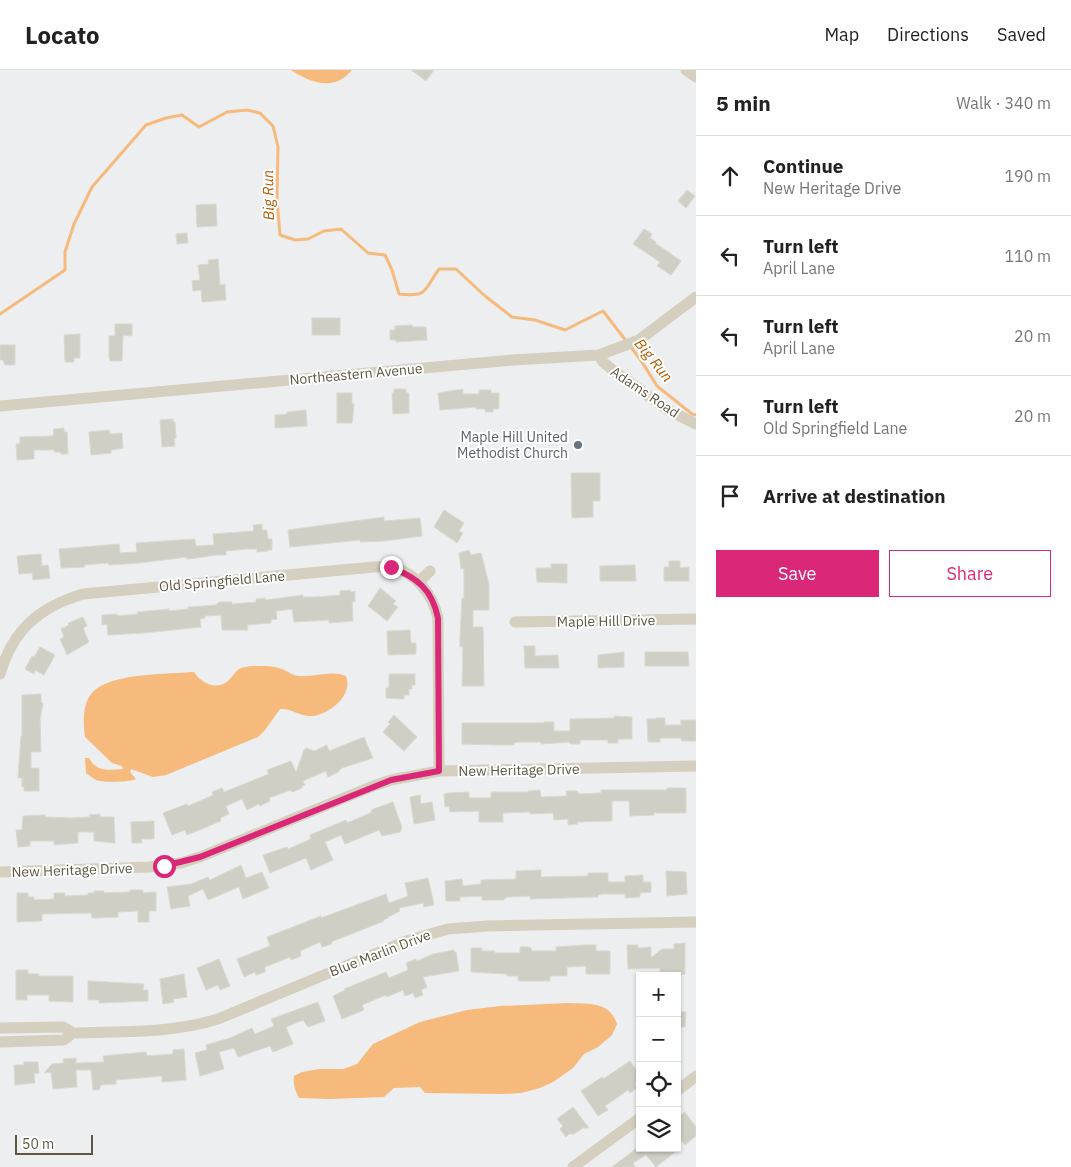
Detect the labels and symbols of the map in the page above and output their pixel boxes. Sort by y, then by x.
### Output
water label: Big Run [258,170,278,220]
water label: Big Run [631,334,677,386]
street label: Northeastern Avenue [289,359,424,389]
street label: Adams Road [607,362,683,422]
place label: Maple Hill United Methodist Church [457,428,568,462]
marker: Maple Hill United Methodist Church [572,439,584,451]
route end [380,556,403,579]
street label: Old Springfield Lane [158,567,286,595]
street label: Maple Hill Drive [557,611,656,631]
street label: New Heritage Drive [458,760,580,780]
route start [153,855,176,878]
street label: New Heritage Drive [11,859,133,881]
street label: Blue Marlin Drive [327,925,433,981]
scale bar [15,1132,92,1155]

